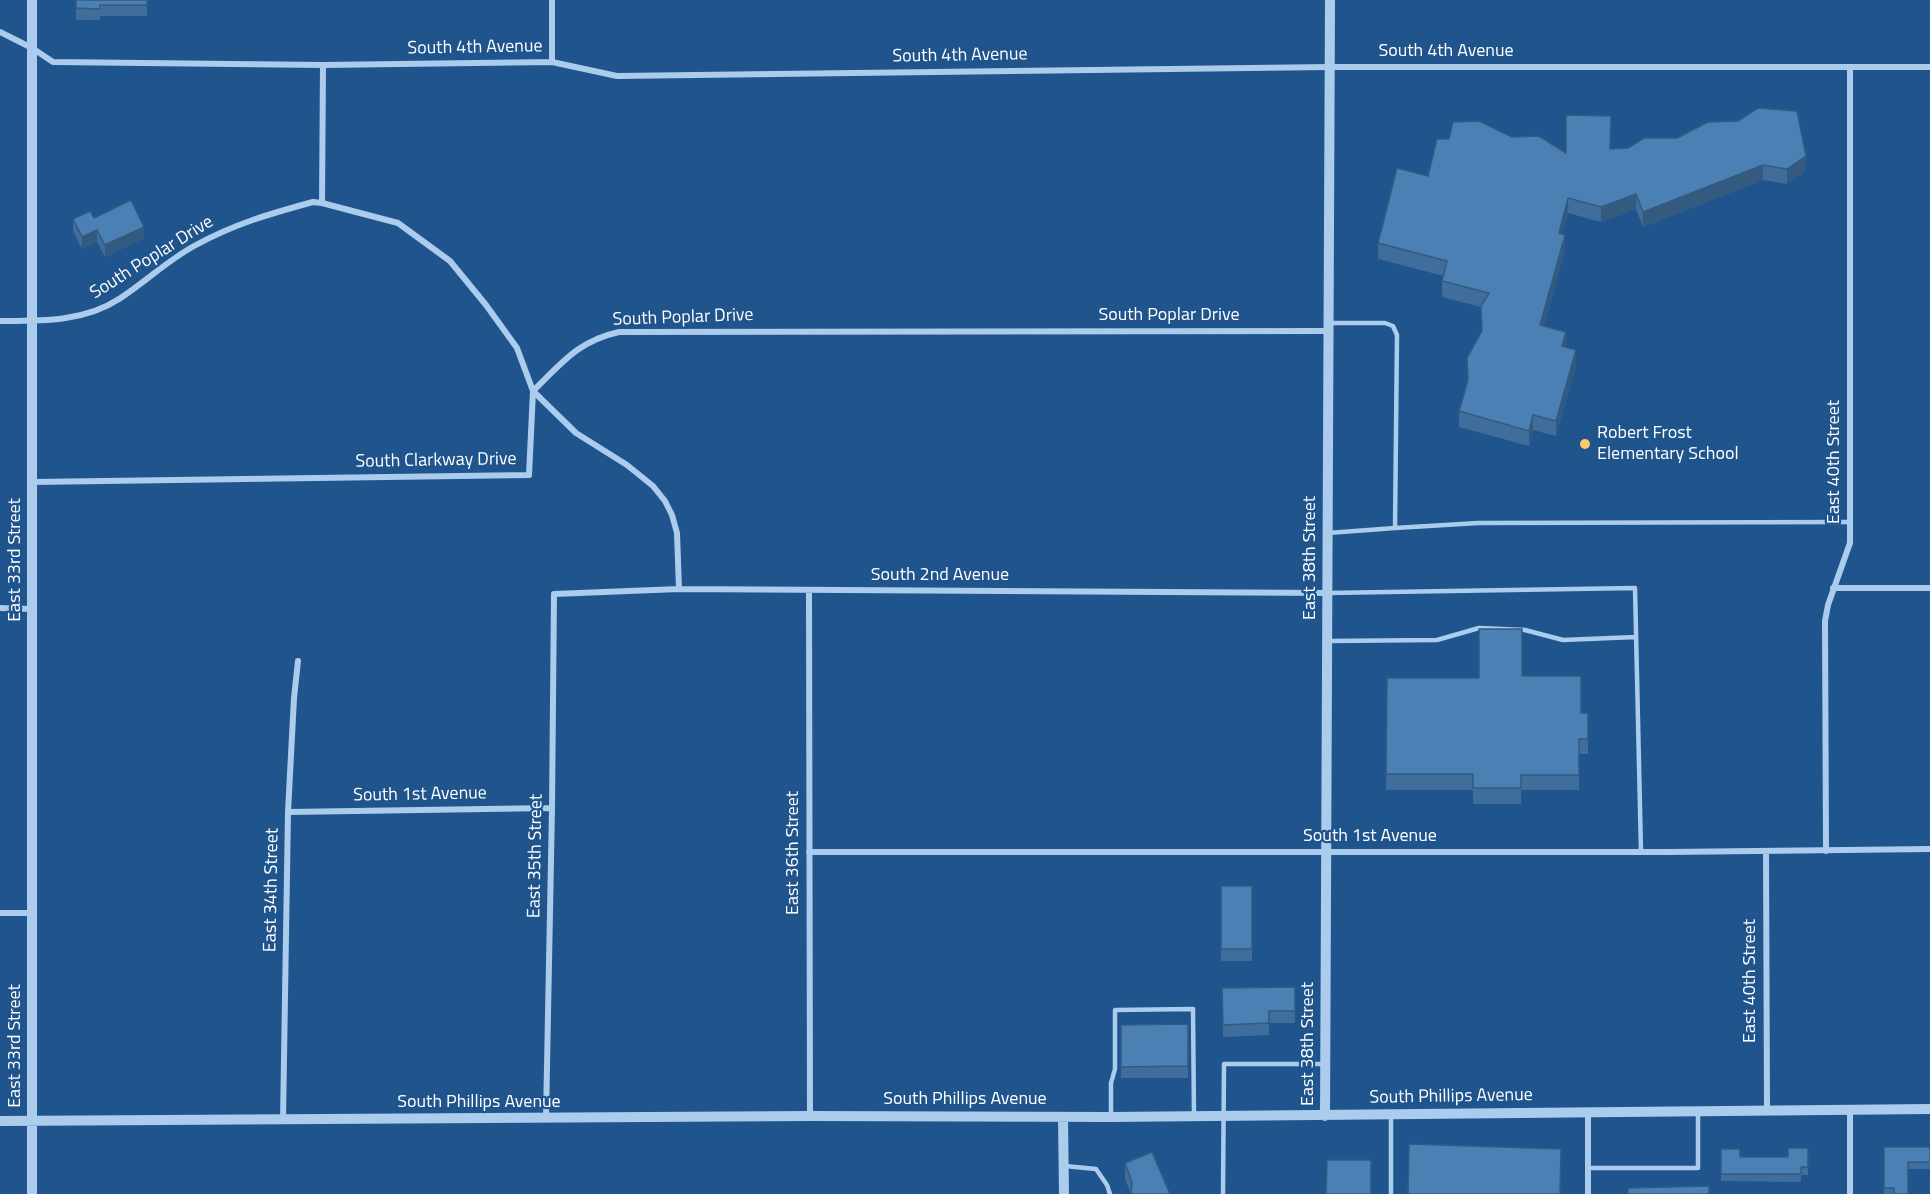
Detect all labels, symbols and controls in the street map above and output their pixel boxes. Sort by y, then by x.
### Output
street label: South 4th Avenue [407,36,543,60]
street label: South 4th Avenue [1378,41,1514,63]
street label: South 4th Avenue [892,44,1028,68]
street label: South Poplar Drive [86,211,218,305]
street label: South Poplar Drive [612,305,754,331]
street label: South Poplar Drive [1098,305,1240,327]
street label: East 40th Street [1824,400,1846,524]
place label: Robert Frost Elementary School [1597,423,1739,466]
marker: Robert Frost Elementary School [1578,437,1592,451]
street label: South Clarkway Drive [355,449,517,473]
street label: East 38th Street [1300,496,1322,620]
street label: East 33rd Street [5,498,27,622]
street label: South 2nd Avenue [871,565,1009,587]
street label: South 1st Avenue [353,783,487,807]
street label: East 36th Street [783,791,805,915]
street label: East 35th Street [524,794,548,918]
street label: South 1st Avenue [1303,826,1437,848]
street label: East 34th Street [260,828,284,952]
street label: East 40th Street [1740,919,1762,1043]
street label: East 38th Street [1298,982,1320,1106]
street label: East 33rd Street [5,984,27,1108]
street label: South Phillips Avenue [1369,1085,1533,1109]
street label: South Phillips Avenue [883,1089,1047,1111]
street label: South Phillips Avenue [397,1092,561,1114]

